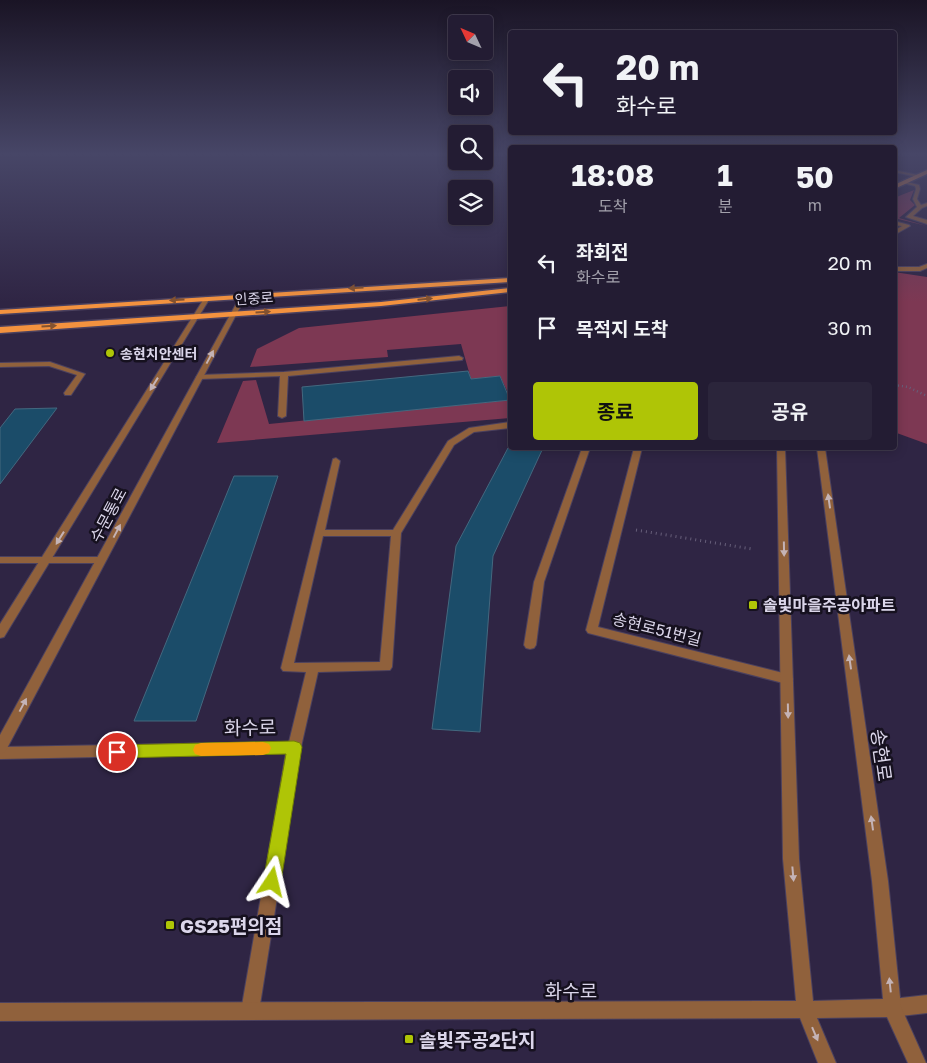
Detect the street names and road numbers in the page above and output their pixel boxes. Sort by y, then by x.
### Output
street label: 인중로 [234,288,274,308]
street label: 수문통로 [85,484,131,546]
street label: 송현로51번길 [611,608,703,650]
street label: 화수로 [224,715,276,739]
street label: 송현로 [867,727,897,783]
street label: 화수로 [545,979,597,1002]

